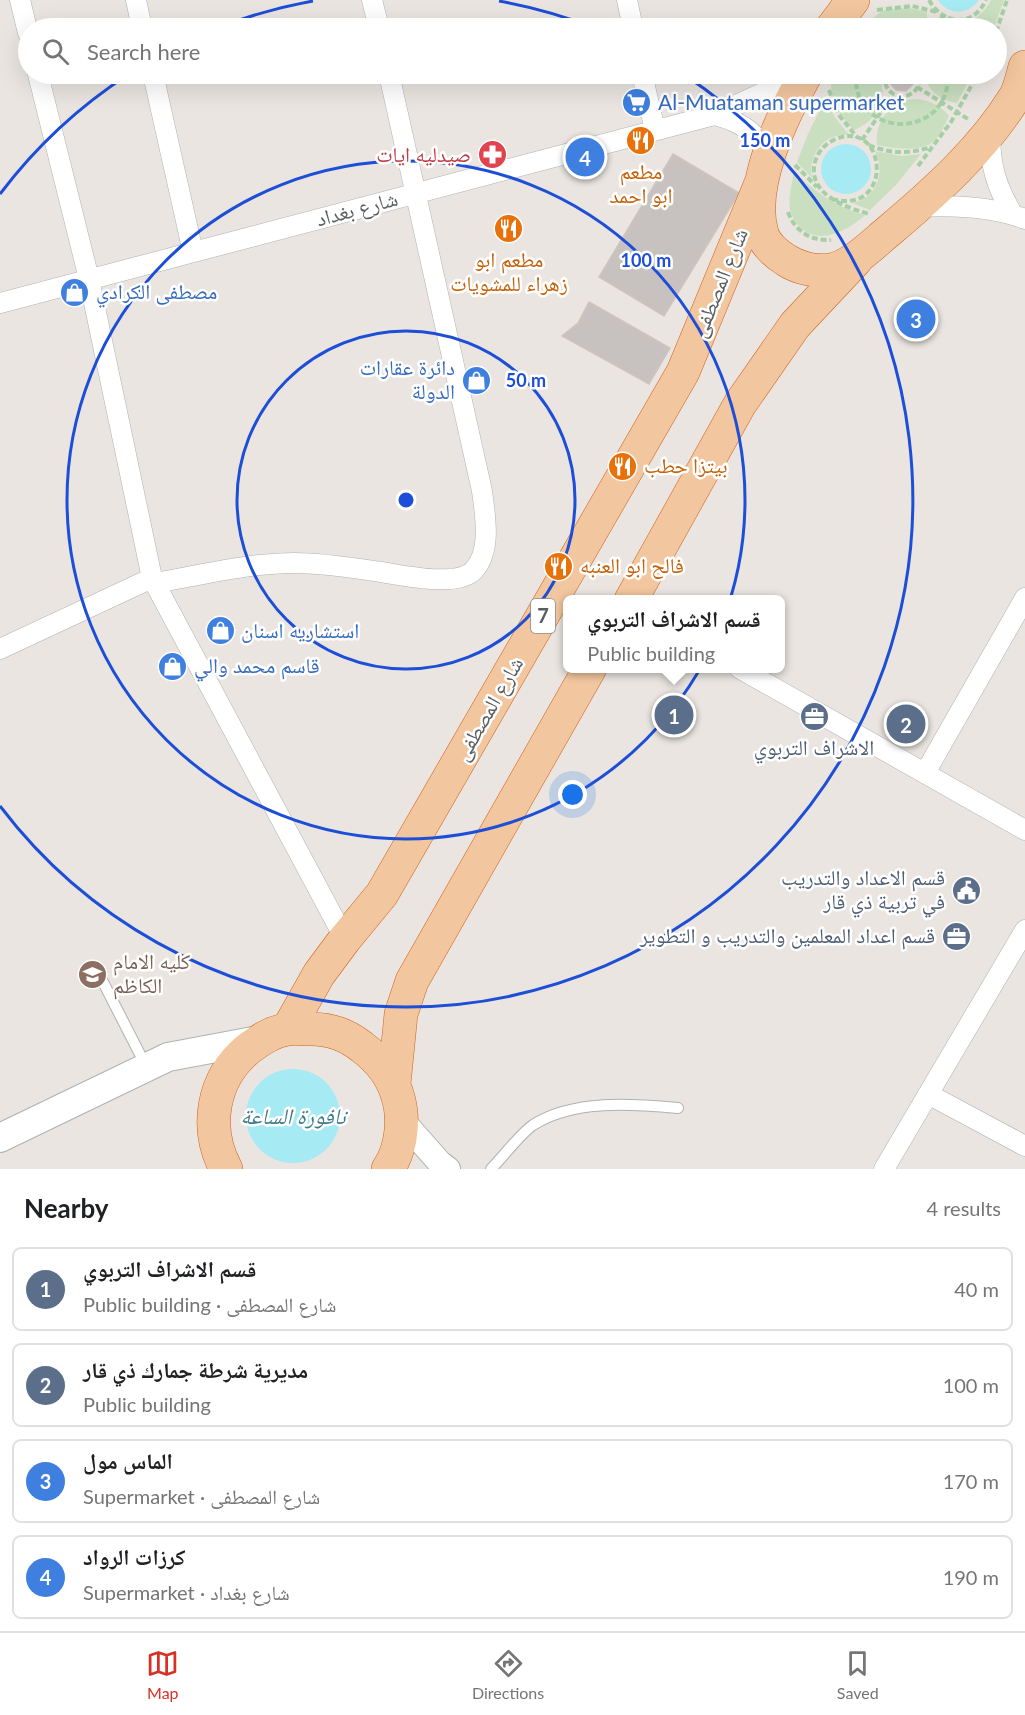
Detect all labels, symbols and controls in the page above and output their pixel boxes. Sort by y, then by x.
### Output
search box [18,18,1007,84]
icon: search [39,35,72,68]
text: Search here [87,38,200,65]
supermarket icon: Al-Muataman supermarket [621,87,653,119]
place label: Al-Muataman supermarket [658,89,905,114]
restaurant icon: مطعم ابو احمد [625,125,657,157]
text: 150 m [740,129,790,151]
pin: 4 [566,134,604,180]
pharmacy icon: صيدليه ايات [476,139,508,171]
place label: صيدليه ايات [376,141,471,166]
place label: مطعم ابو احمد [610,158,672,208]
street label: شارع بغداد [313,185,401,232]
restaurant icon: مطعم ابو زهراء للمشويات [493,213,525,245]
street label: شارع المصطفى [685,224,754,341]
place label: مطعم ابو زهراء للمشويات [450,246,568,295]
text: 100 m [621,249,671,271]
shop icon: مصطفى الكرادي [59,276,91,308]
place label: مصطفى الكرادي [96,278,217,308]
pin: 3 [896,296,936,342]
place label: دائرة عقارات الدولة [360,354,455,403]
shop icon: دائرة عقارات الدولة [460,364,492,396]
text: 50 m [506,369,546,391]
restaurant icon: بيتزا حطب [607,450,639,482]
place label: بيتزا حطب [644,452,727,478]
centre of rings [396,490,416,510]
restaurant icon: فالح ابو العنبه [543,550,575,582]
place label: فالح ابو العنبه [580,552,684,579]
popup [563,595,785,673]
road number: 7 [531,599,555,633]
text: قسم الاشراف التربوي [587,605,761,632]
shop icon: استشاريه اسنان [204,615,236,647]
place label: استشاريه اسنان [241,617,359,643]
text: Public building [587,641,715,665]
shop icon: قاسم محمد والي [157,650,189,682]
place label: قاسم محمد والي [194,652,320,682]
street label: شارع المصطفى [448,652,529,766]
pin: 1 [654,692,694,738]
office icon: الاشراف التربوي [798,701,830,733]
pin: 2 [886,702,926,746]
place label: الاشراف التربوي [754,734,874,764]
your location [558,780,587,809]
place label: قسم الاعداد والتدريب في تربية ذي قار [781,864,945,918]
public building icon: قسم الاعداد والتدريب في تربية ذي قار [950,874,982,906]
office icon: قسم اعداد المعلمين والتدريب و التطوير [940,920,972,952]
place label: قسم اعداد المعلمين والتدريب و التطوير [639,922,935,950]
place label: كليه الامام الكاظم [113,948,191,1000]
school or university icon: كليه الامام الكاظم [76,958,108,990]
water label: نافورة الساعة [241,1102,349,1129]
text: Nearby [24,1192,109,1224]
text: 4 results [926,1196,1001,1220]
text: قسم الاشراف التربوي [83,1255,256,1282]
text: 1 [40,1277,51,1301]
text: 40 m [954,1277,999,1301]
text: Public building · شارع المصطفى [83,1292,336,1316]
text: مديرية شرطة جمارك ذي قار [83,1356,308,1383]
text: 2 [40,1373,51,1397]
text: 100 m [943,1373,999,1397]
text: Public building [83,1392,211,1416]
text: الماس مول [83,1447,173,1474]
text: 3 [40,1469,51,1493]
text: 170 m [943,1469,999,1493]
text: Supermarket · شارع المصطفى [83,1484,320,1508]
text: كرزات الرواد [83,1543,186,1570]
text: 4 [40,1565,51,1589]
text: 190 m [943,1565,999,1589]
text: Supermarket · شارع بغداد [83,1580,290,1604]
tab: Map [146,1647,179,1702]
tab: Directions [472,1647,544,1702]
tab: Saved [837,1647,879,1702]

